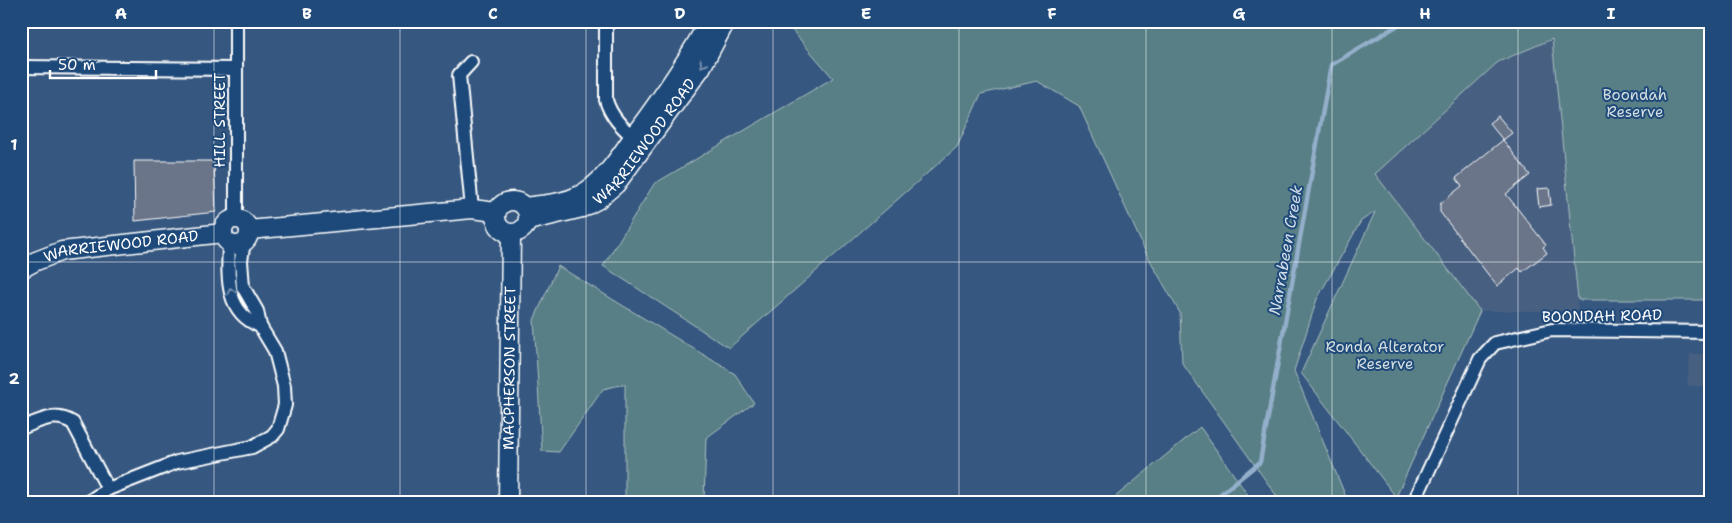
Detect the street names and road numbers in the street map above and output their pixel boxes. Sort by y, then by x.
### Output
street label: HILL STREET [210,72,230,168]
street label: WARRIEWOOD ROAD [589,74,700,209]
street label: WARRIEWOOD ROAD [41,226,199,267]
street label: MACPHERSON STREET [499,286,520,450]
street label: BOONDAH ROAD [1542,305,1662,327]

